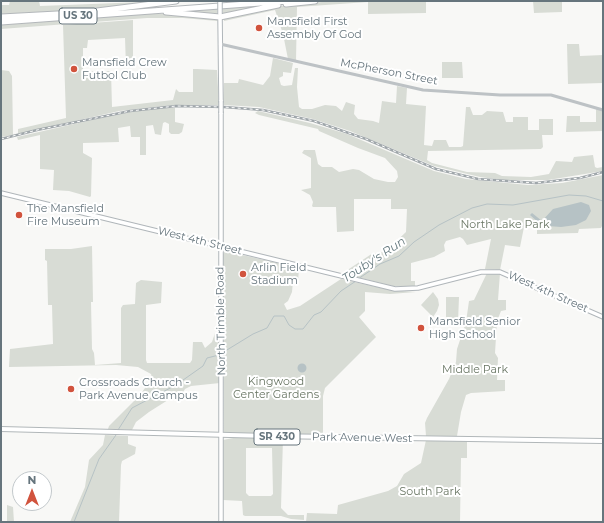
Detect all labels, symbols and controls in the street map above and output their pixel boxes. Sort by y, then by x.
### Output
road number: US 30 [59,8,97,24]
place label: Mansfield First Assembly Of God [267,15,362,41]
marker: Mansfield First Assembly Of God [254,23,264,33]
place label: Mansfield Crew Futbol Club [82,56,167,82]
street label: McPherson Street [339,56,439,88]
marker: Mansfield Crew Futbol Club [69,64,79,74]
place label: The Mansfield Fire Museum [27,202,104,228]
marker: The Mansfield Fire Museum [14,210,24,220]
park label: North Lake Park [460,218,550,232]
street label: West 4th Street [157,224,243,258]
water label: Touby's Run [340,234,408,286]
place label: Arlin Field Stadium [251,261,306,287]
street label: North Trimble Road [213,266,229,376]
street label: West 4th Street [506,268,590,316]
marker: Arlin Field Stadium [238,269,248,279]
place label: Mansfield Senior High School [429,315,521,341]
marker: Mansfield Senior High School [416,323,426,333]
park label: Middle Park [442,363,508,377]
park label: Kingwood Center Gardens [233,375,319,401]
place label: Crossroads Church - Park Avenue Campus [79,376,197,402]
marker: Crossroads Church - Park Avenue Campus [66,384,76,394]
road number: SR 430 [254,429,300,445]
street label: Park Avenue West [312,431,412,445]
north arrow [12,471,52,511]
text: N [28,473,36,487]
park label: South Park [400,485,460,499]

